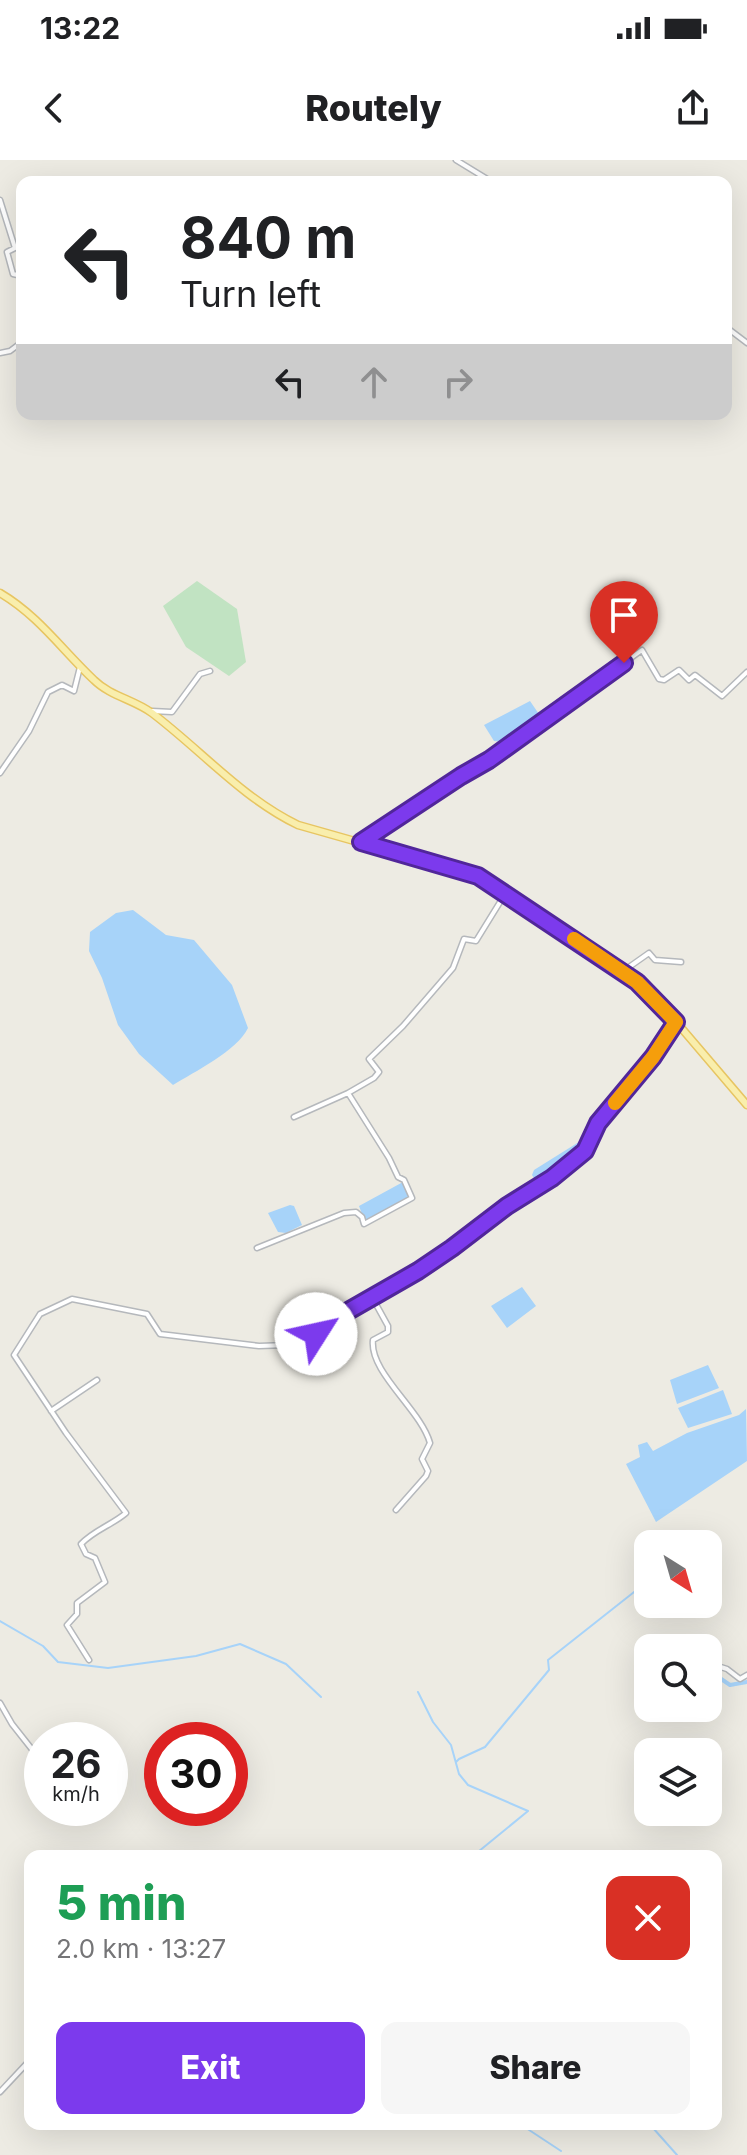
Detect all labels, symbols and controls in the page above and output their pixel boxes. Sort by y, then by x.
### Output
text: 13:22 [40,10,120,46]
icon: back [32,86,76,130]
text: Routely [305,86,442,130]
icon: share [671,86,715,130]
text: 840 m [180,204,356,272]
icon: left [48,208,152,312]
text: Turn left [180,272,321,316]
icon: left [268,360,312,404]
icon: ahead [352,360,396,404]
icon: right [436,360,480,404]
pin [590,581,658,663]
icon: arrive [602,593,646,637]
position arrow [274,1292,358,1376]
north arrow [634,1530,722,1618]
map controls [634,1530,722,1826]
button: search [634,1634,722,1722]
speed limit sign: 30 [144,1722,248,1826]
button: layers [634,1738,722,1826]
text: 26 [50,1739,102,1788]
text: km/h [52,1782,100,1806]
text: 5 min [56,1873,186,1932]
button: close [606,1876,690,1960]
text: 2.0 km · 13:27 [56,1933,226,1964]
button: Exit [56,2022,365,2114]
button: Share [381,2022,690,2114]

